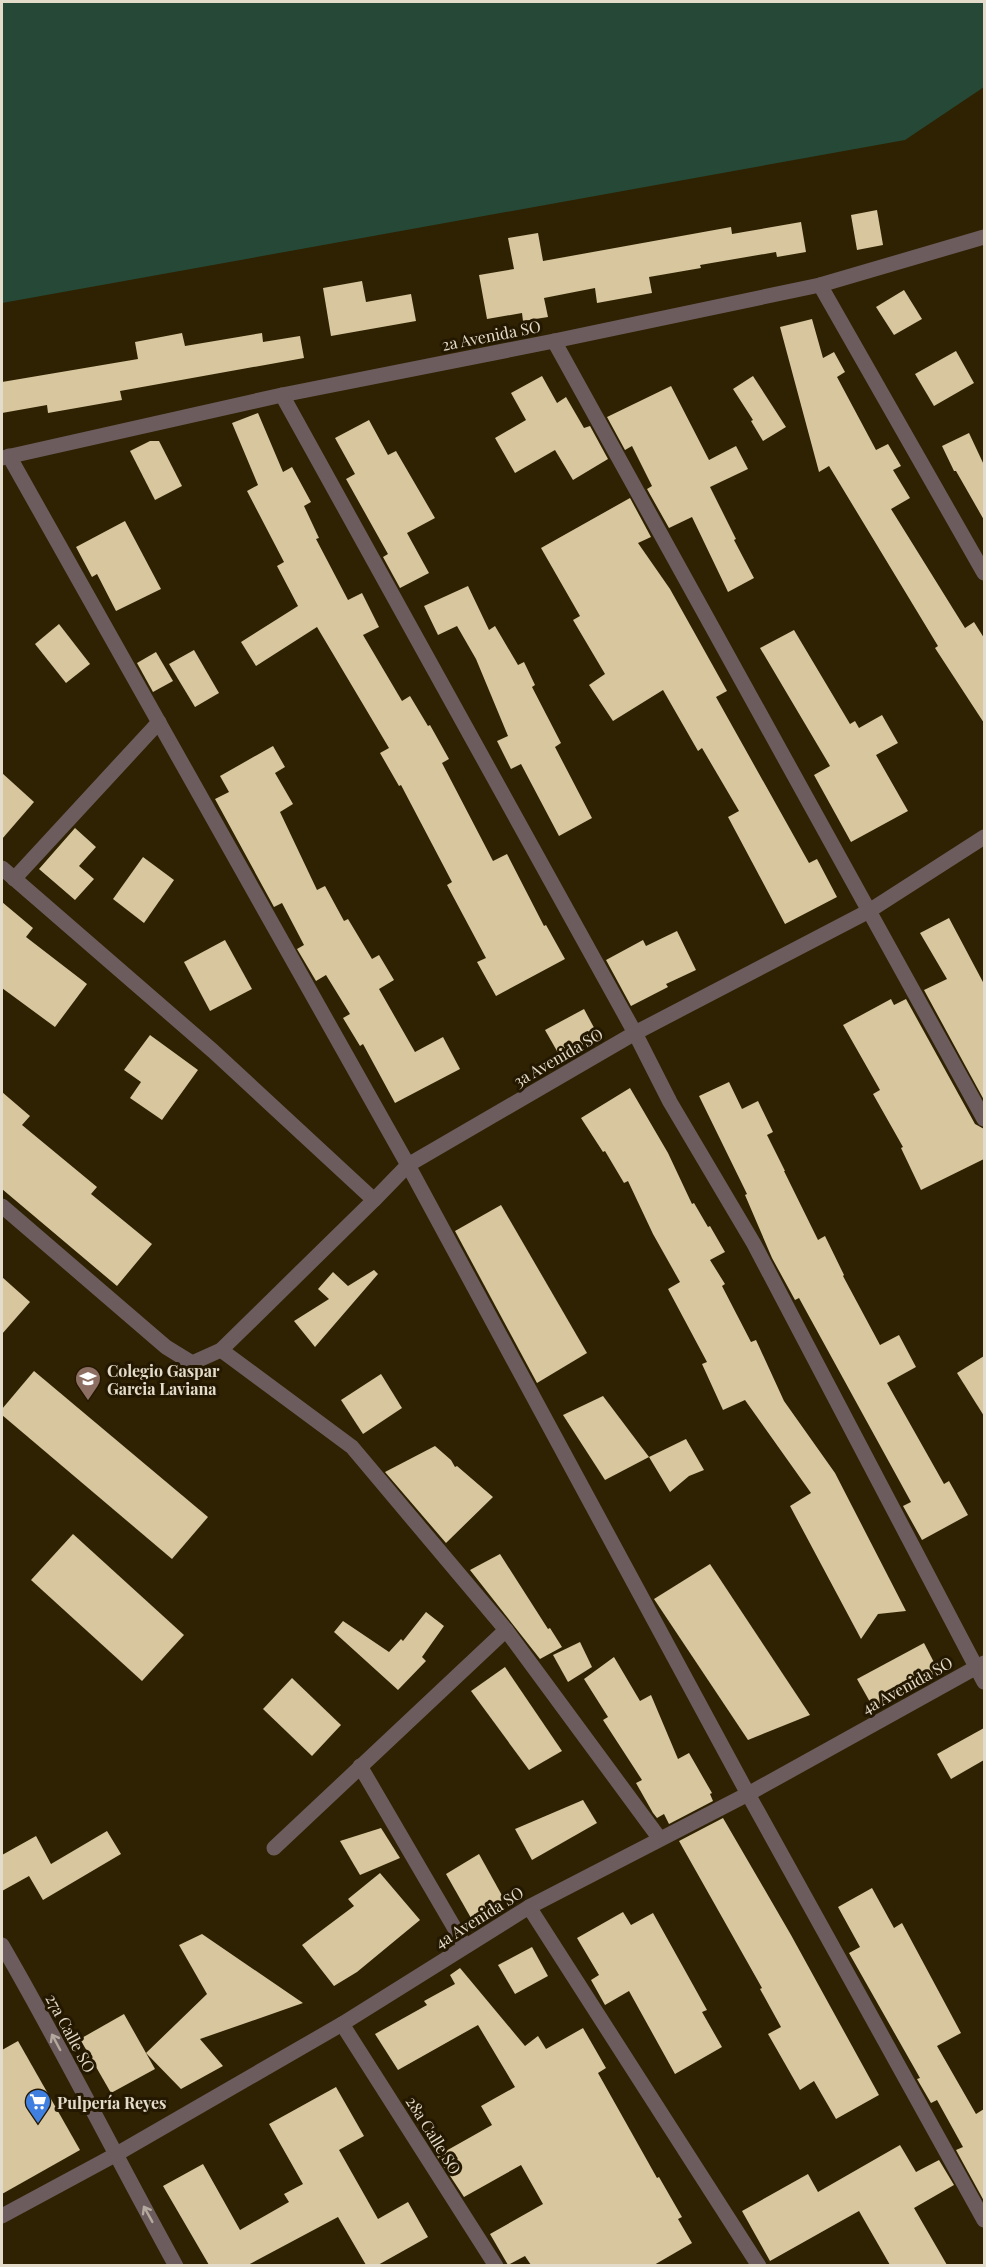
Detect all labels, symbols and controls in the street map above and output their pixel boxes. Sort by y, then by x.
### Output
street label: 2a Avenida SO [440,315,542,355]
street label: 3a Avenida SO [509,1023,607,1091]
place label: Colegio Gaspar Garcia Laviana [107,1360,220,1399]
school or university icon: Colegio Gaspar Garcia Laviana [73,1364,103,1402]
street label: 4a Avenida SO [858,1651,956,1719]
street label: 4a Avenida SO [431,1881,527,1953]
street label: 27a Calle SO [41,1990,101,2076]
one-way arrow [50,2034,61,2052]
supermarket icon: Pulpería Reyes [23,2087,53,2125]
place label: Pulpería Reyes [57,2092,166,2113]
street label: 28a Calle SO [402,2092,466,2178]
one-way arrow [142,2206,153,2224]

